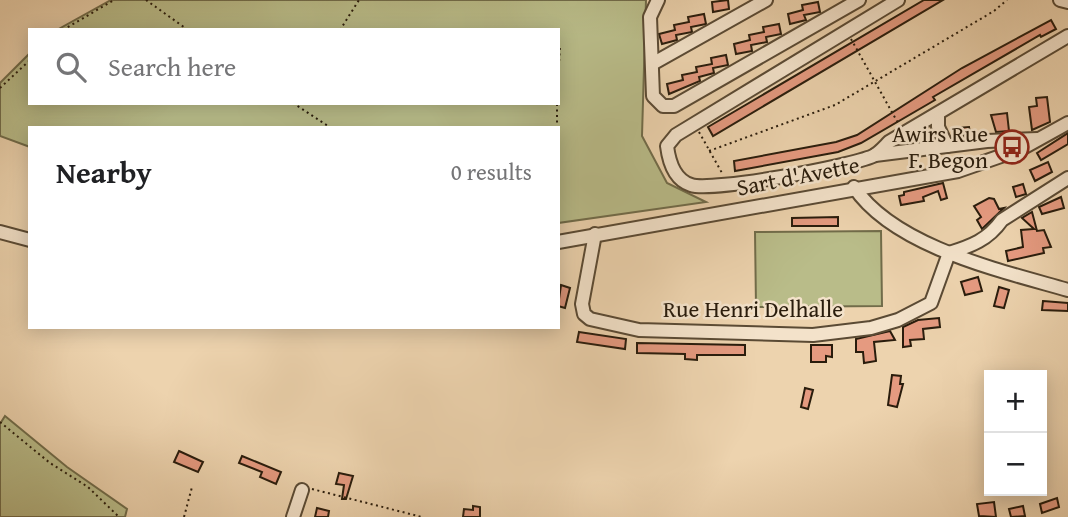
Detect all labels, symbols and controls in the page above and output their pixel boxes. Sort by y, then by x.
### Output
search box [28,28,560,105]
text: Search here [108,47,236,86]
icon: search [52,48,90,86]
place label: Awirs Rue F. Begon [892,117,988,176]
bus stop icon: Awirs Rue F. Begon [993,128,1031,166]
street label: Sart d'Avette [734,147,862,204]
text: Nearby [56,150,152,194]
text: 0 results [451,155,532,188]
street label: Rue Henri Delhalle [663,292,843,325]
map controls [984,370,1047,496]
button: + [984,370,1047,433]
button: − [984,433,1047,496]

